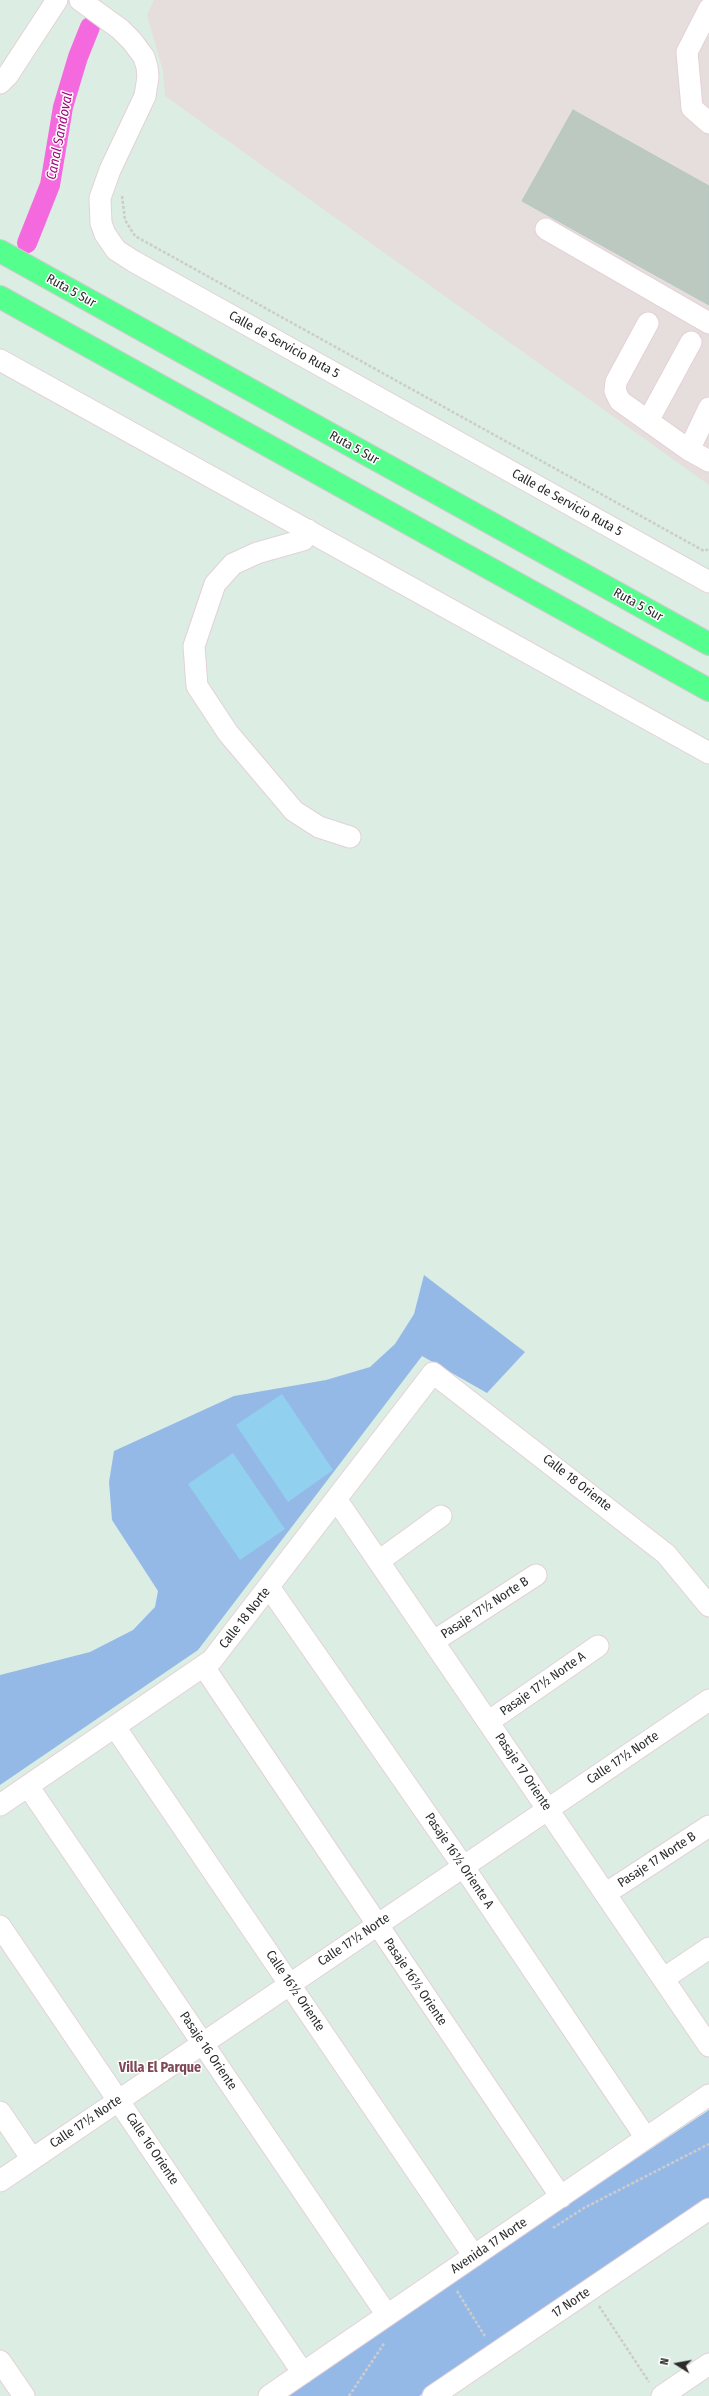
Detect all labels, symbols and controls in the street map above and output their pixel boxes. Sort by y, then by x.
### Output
water label: Canal Sandoval [43,91,77,181]
street label: Ruta 5 Sur [43,271,99,311]
street label: Calle de Servicio Ruta 5 [226,308,342,382]
street label: Ruta 5 Sur [326,428,382,468]
street label: Calle de Servicio Ruta 5 [509,466,625,540]
street label: Ruta 5 Sur [610,585,666,625]
street label: Calle 18 Oriente [539,1451,615,1515]
street label: Pasaje 17½ Norte B [438,1574,532,1642]
street label: Calle 18 Norte [216,1584,274,1652]
street label: Pasaje 17½ Norte A [497,1649,589,1719]
street label: Calle 17½ Norte [584,1728,662,1788]
street label: Pasaje 17 Oriente [491,1730,555,1814]
street label: Pasaje 16½ Oriente A [421,1810,497,1912]
street label: Pasaje 17 Norte B [615,1829,699,1891]
street label: Calle 17½ Norte [315,1910,393,1970]
street label: Pasaje 16½ Oriente [380,1935,450,2029]
street label: Calle 16½ Oriente [262,1948,328,2034]
street label: Pasaje 16 Oriente [176,2009,240,2093]
district label: Villa El Parque [119,2060,201,2076]
street label: Calle 17½ Norte [47,2092,125,2152]
street label: Calle 16 Oriente [122,2110,182,2188]
street label: Avenida 17 Norte [448,2215,530,2277]
street label: 17 Norte [549,2284,593,2322]
north arrow [657,2344,697,2384]
text: N [658,2357,672,2366]

